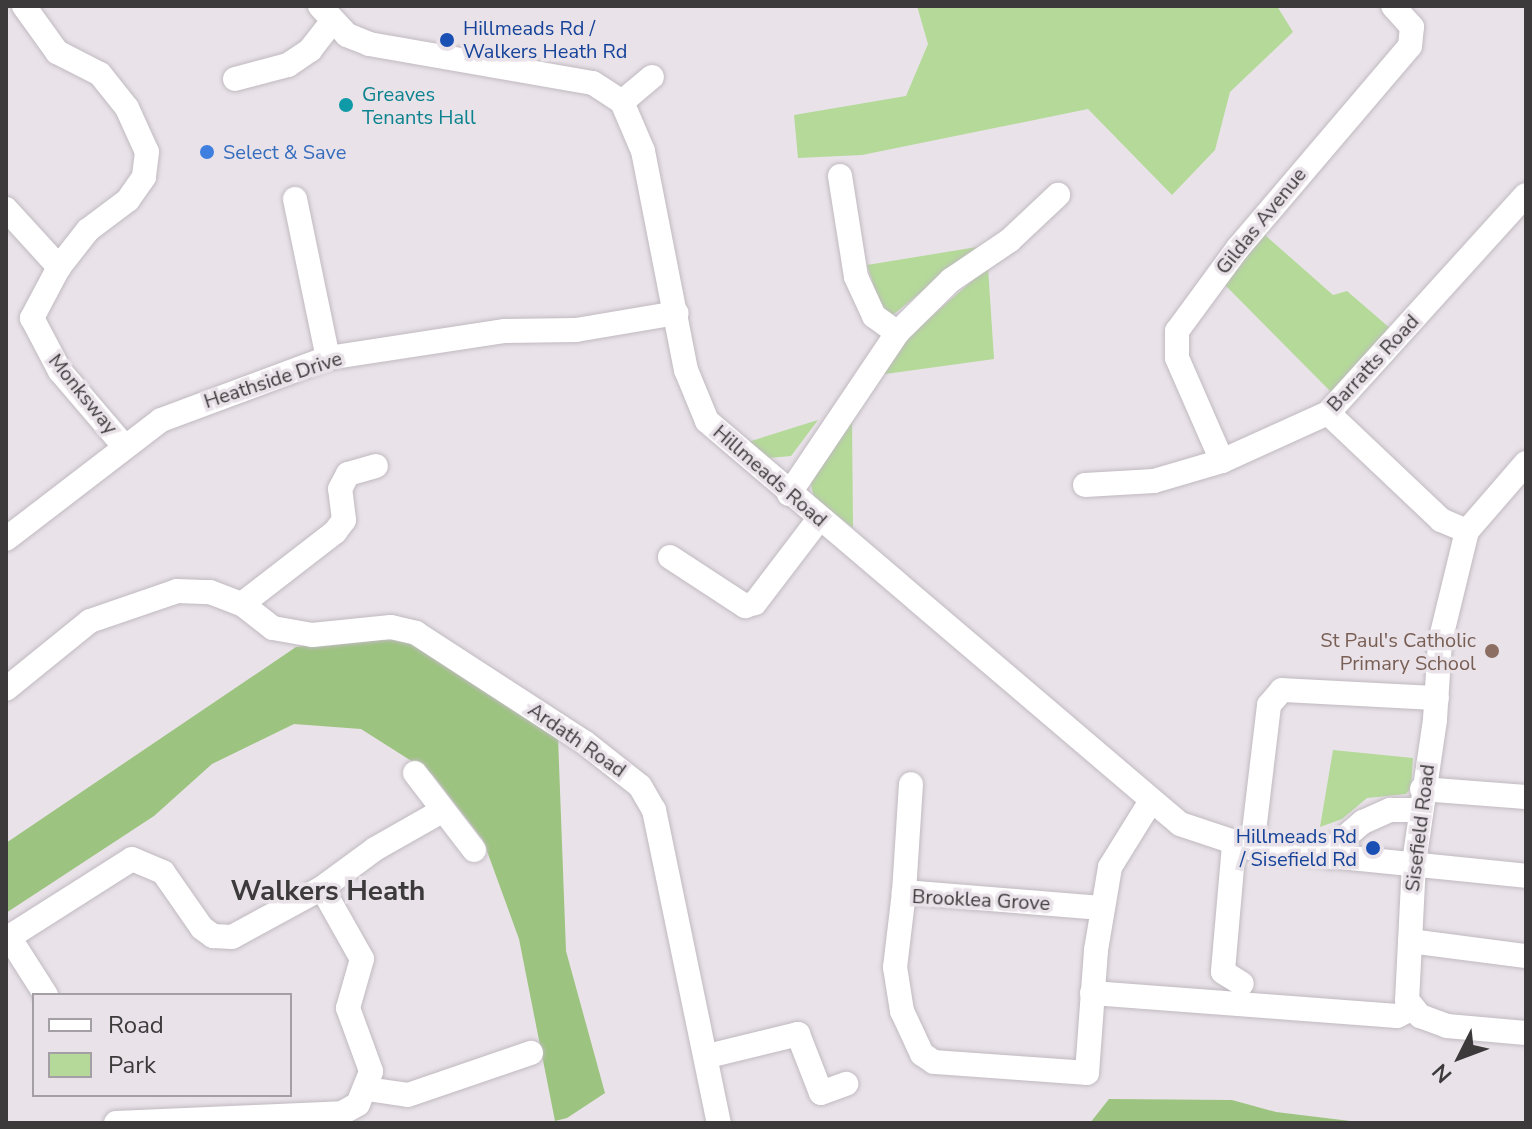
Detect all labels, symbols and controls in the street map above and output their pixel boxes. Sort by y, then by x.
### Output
place label: Hillmeads Rd / Walkers Heath Rd [463,16,627,63]
marker: Hillmeads Rd / Walkers Heath Rd [438,31,456,49]
place label: Greaves Tenants Hall [362,82,476,129]
marker: Greaves Tenants Hall [337,96,355,114]
place label: Select & Save [223,140,346,164]
marker: Select & Save [198,143,216,161]
street label: Gildas Avenue [1211,163,1311,279]
street label: Barratts Road [1322,309,1424,417]
street label: Heathside Drive [201,346,345,414]
street label: Monksway [43,349,123,439]
street label: Hillmeads Road [708,420,832,532]
place label: St Paul's Catholic Primary School [1320,628,1476,675]
marker: St Paul's Catholic Primary School [1483,642,1501,660]
street label: Ardath Road [523,698,631,782]
street label: Sisefield Road [1400,763,1440,893]
place label: Hillmeads Rd / Sisefield Rd [1236,824,1357,871]
marker: Hillmeads Rd / Sisefield Rd [1364,839,1382,857]
district label: Walkers Heath [231,874,425,908]
street label: Brooklea Grove [911,884,1051,916]
legend [32,993,292,1097]
text: Road [108,1009,164,1041]
north arrow [1420,1017,1500,1097]
text: Park [108,1049,156,1081]
text: N [1426,1057,1459,1089]

